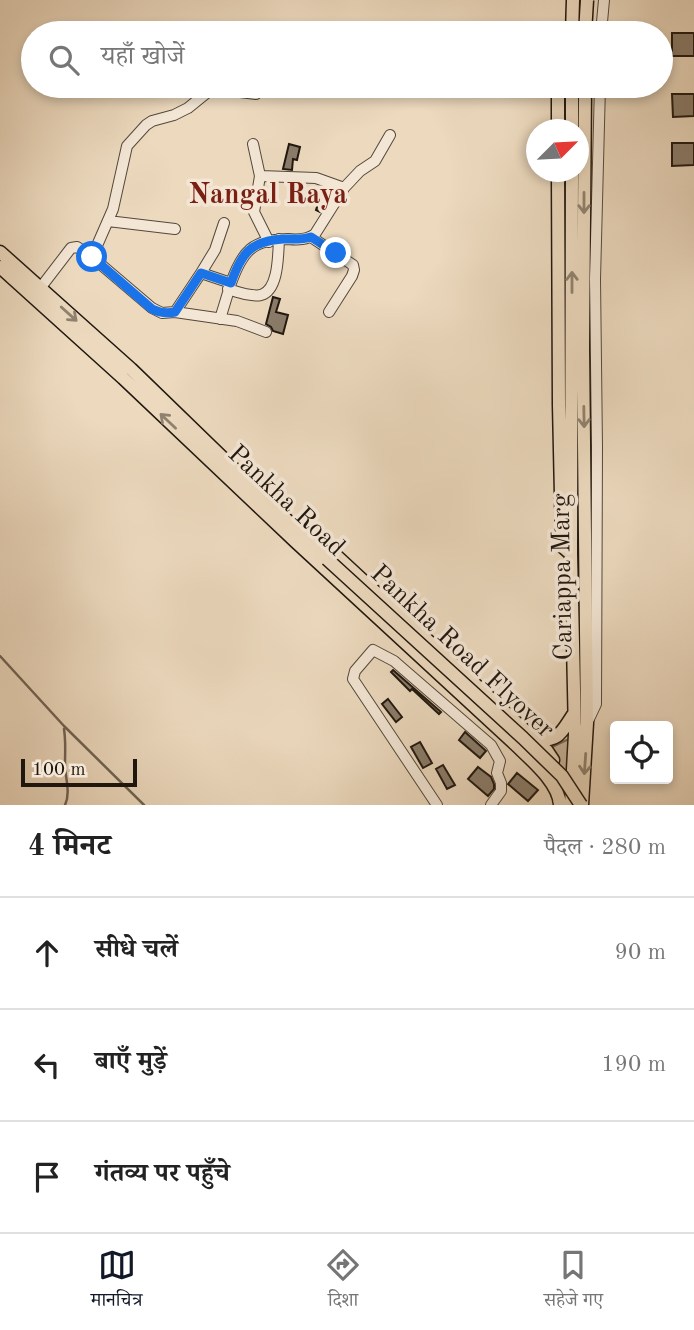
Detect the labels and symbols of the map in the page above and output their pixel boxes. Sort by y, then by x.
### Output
north arrow [526,119,589,182]
district label: Nangal Raya [188,182,348,210]
one-way arrow [577,191,591,214]
route end [320,237,351,268]
route start [76,241,107,272]
one-way arrow [565,271,579,294]
one-way arrow [60,306,78,322]
one-way arrow [577,406,591,429]
one-way arrow [159,413,177,429]
street label: Pankha Road [223,441,349,561]
street label: Cariappa Marg [549,493,577,661]
street label: Pankha Road Flyover [365,560,559,744]
one-way arrow [578,752,591,775]
scale bar [21,756,136,788]

